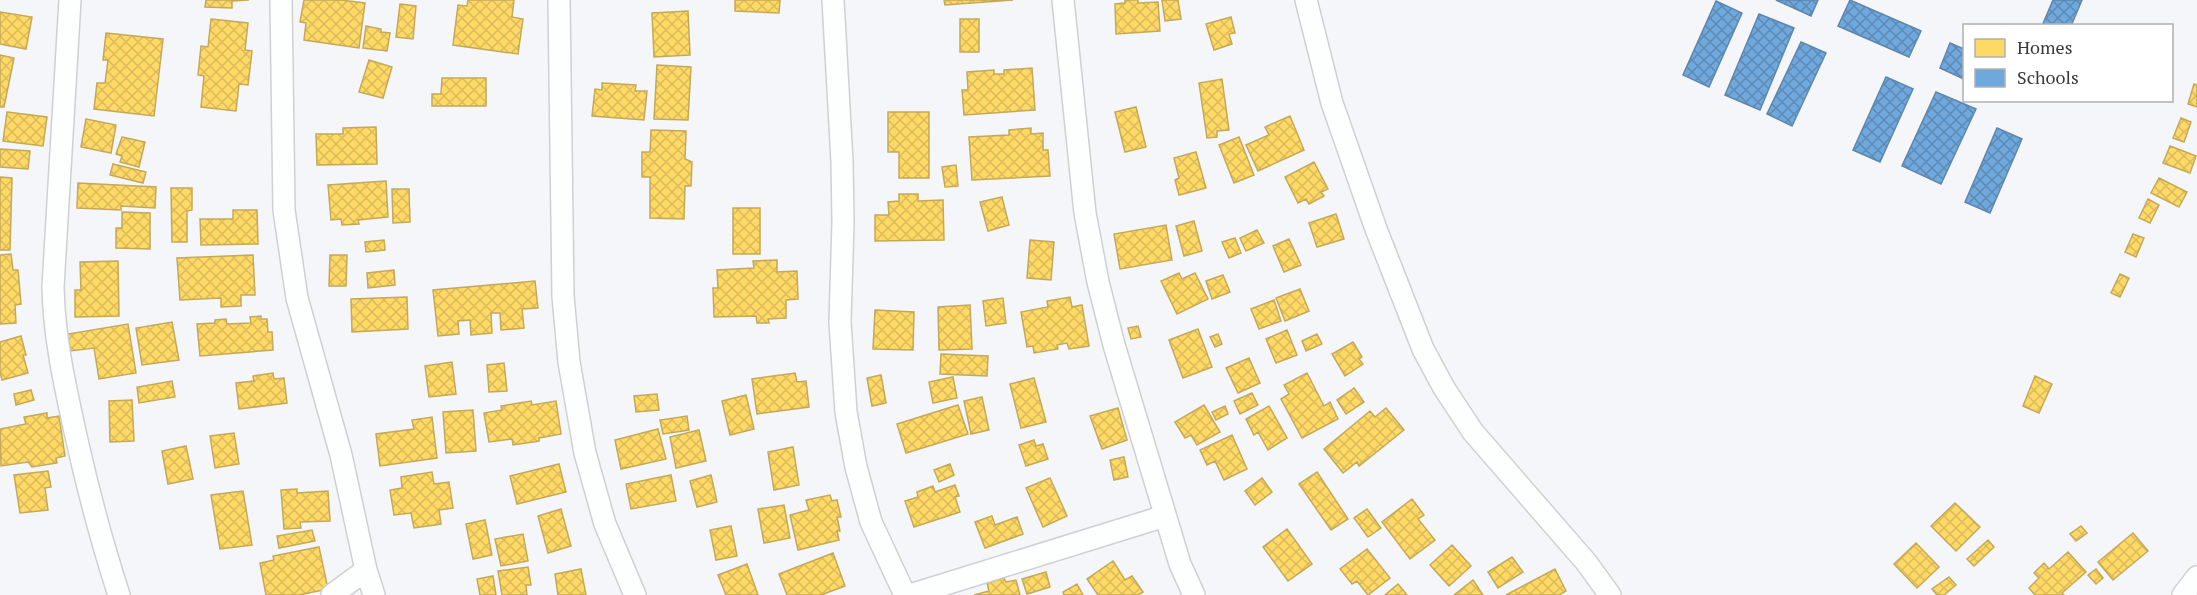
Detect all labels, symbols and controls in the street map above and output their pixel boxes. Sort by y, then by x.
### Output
legend [1963,24,2173,102]
text: Homes [2017,35,2072,59]
text: Schools [2017,65,2079,89]

